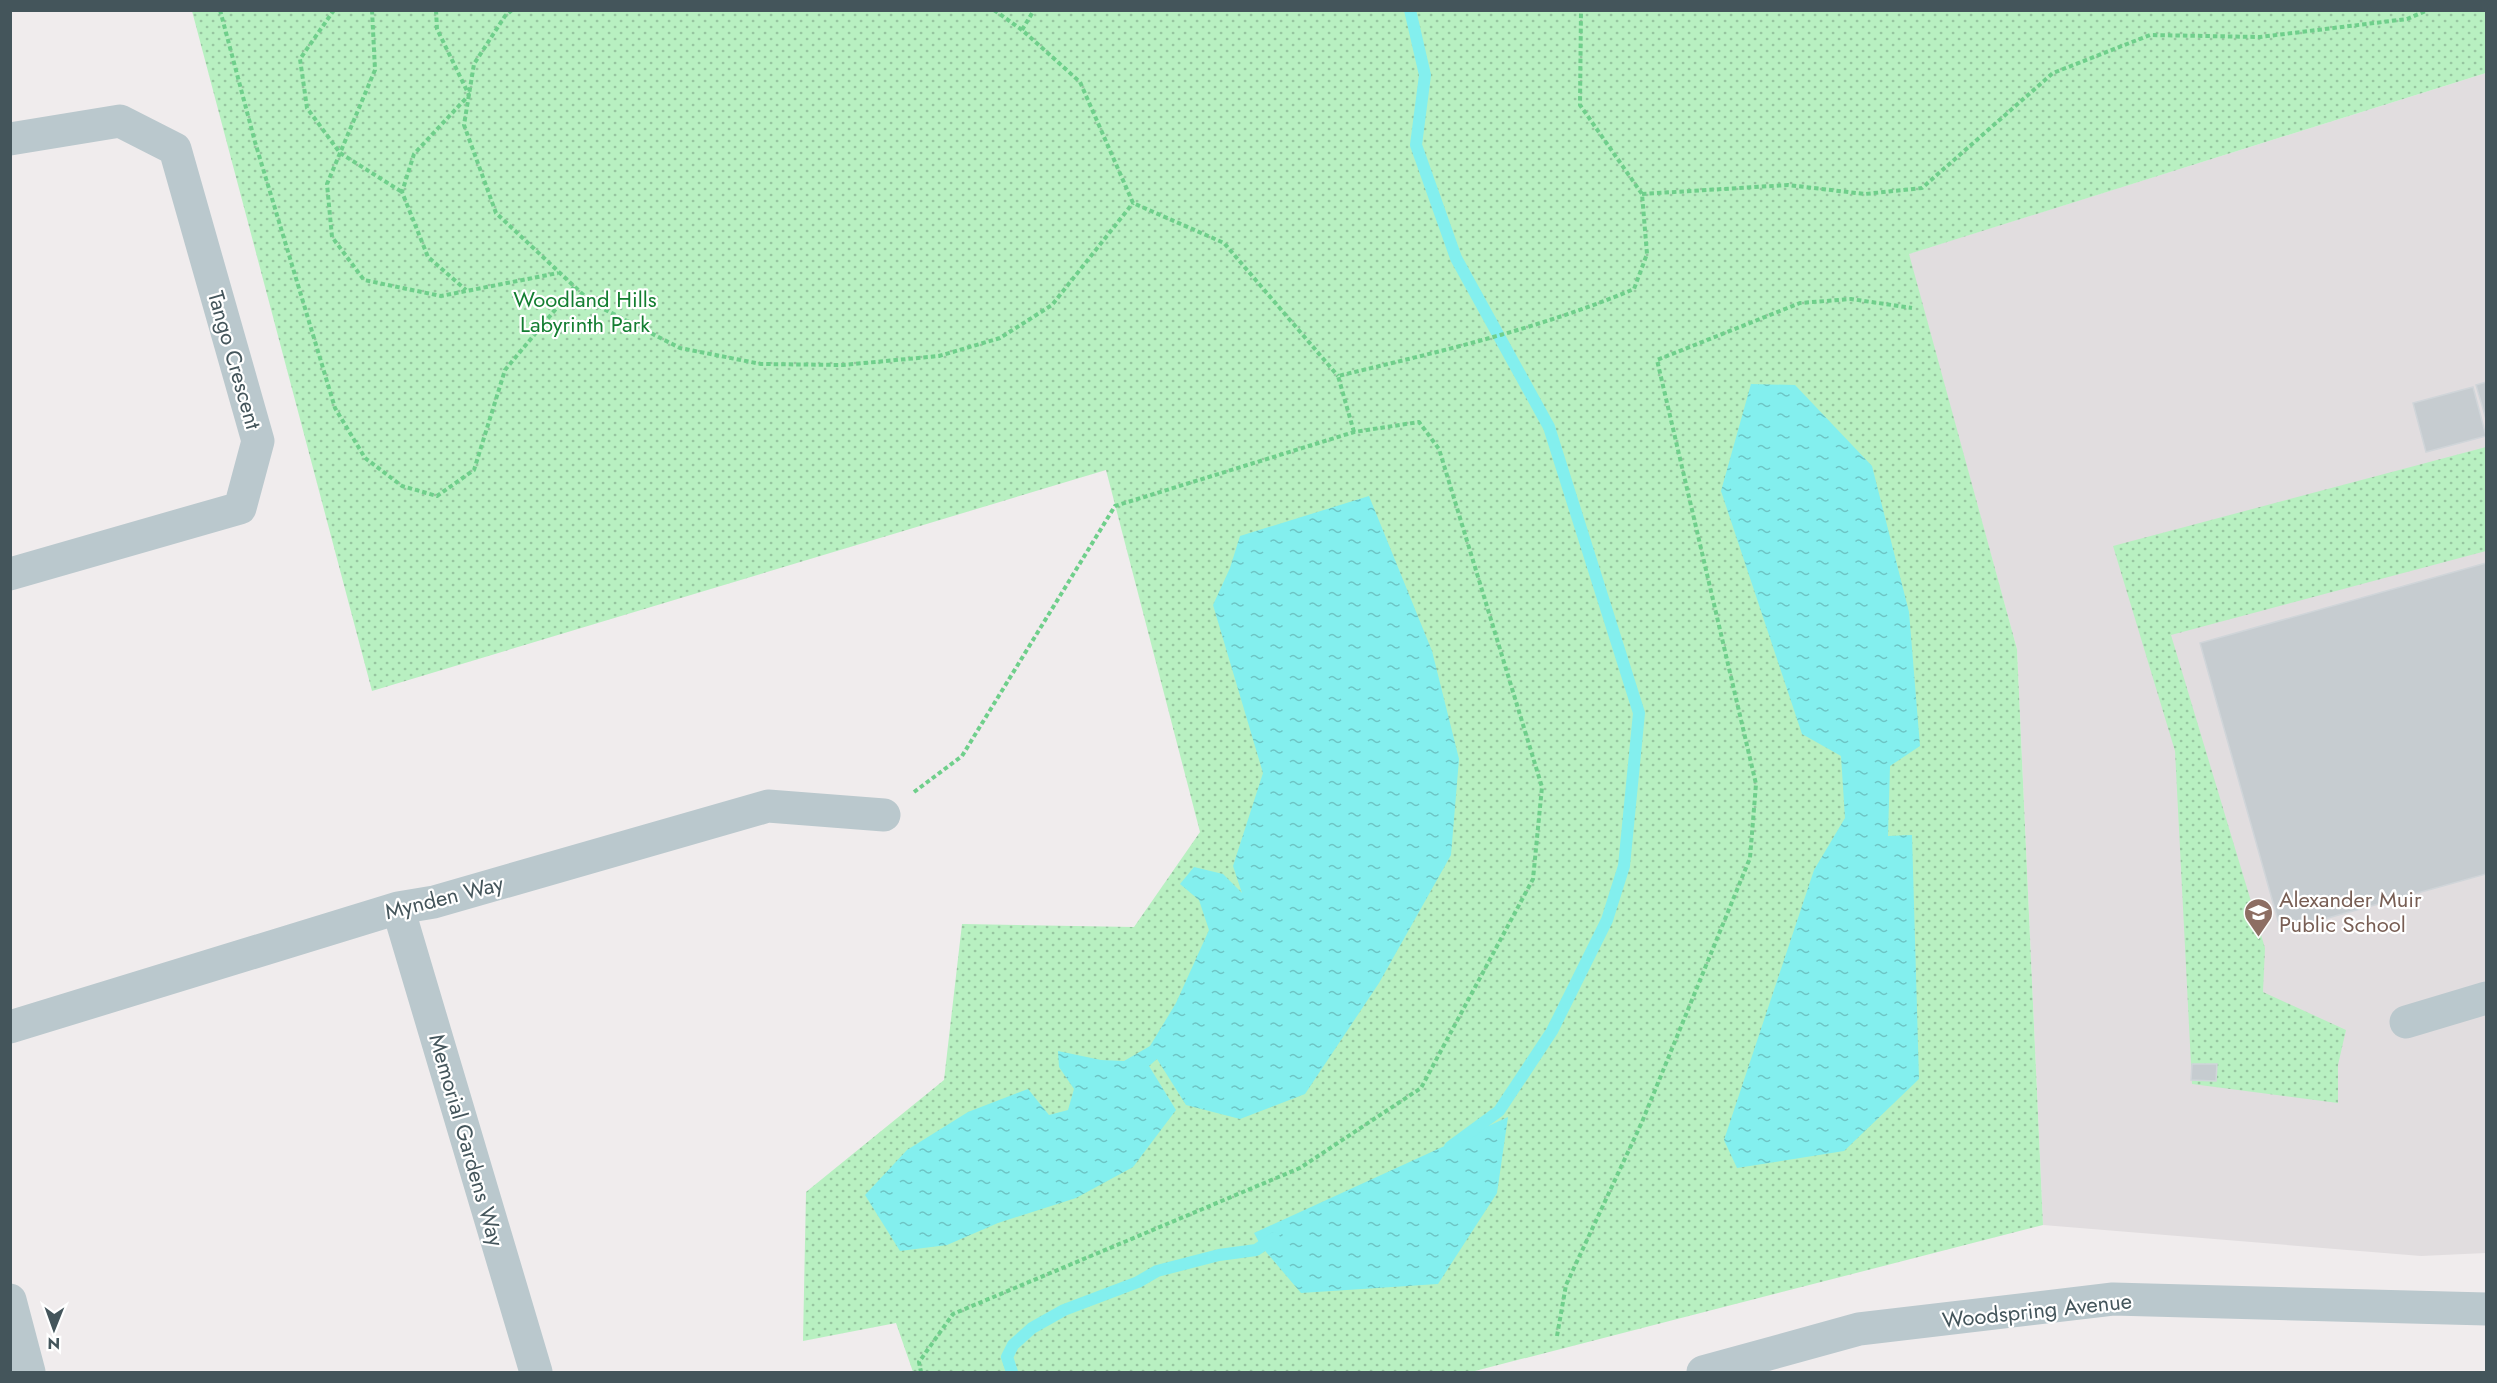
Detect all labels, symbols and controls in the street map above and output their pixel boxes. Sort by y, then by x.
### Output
park label: Woodland Hills Labyrinth Park [513,283,657,340]
street label: Tango Crescent [200,287,270,434]
street label: Mynden Way [382,867,507,927]
place label: Alexander Muir Public School [2279,883,2422,940]
school or university icon: Alexander Muir Public School [2242,896,2274,938]
street label: Memorial Gardens Way [421,1030,513,1250]
street label: Woodspring Avenue [1941,1284,2133,1336]
north arrow [24,1299,84,1359]
text: N [47,1332,60,1355]

